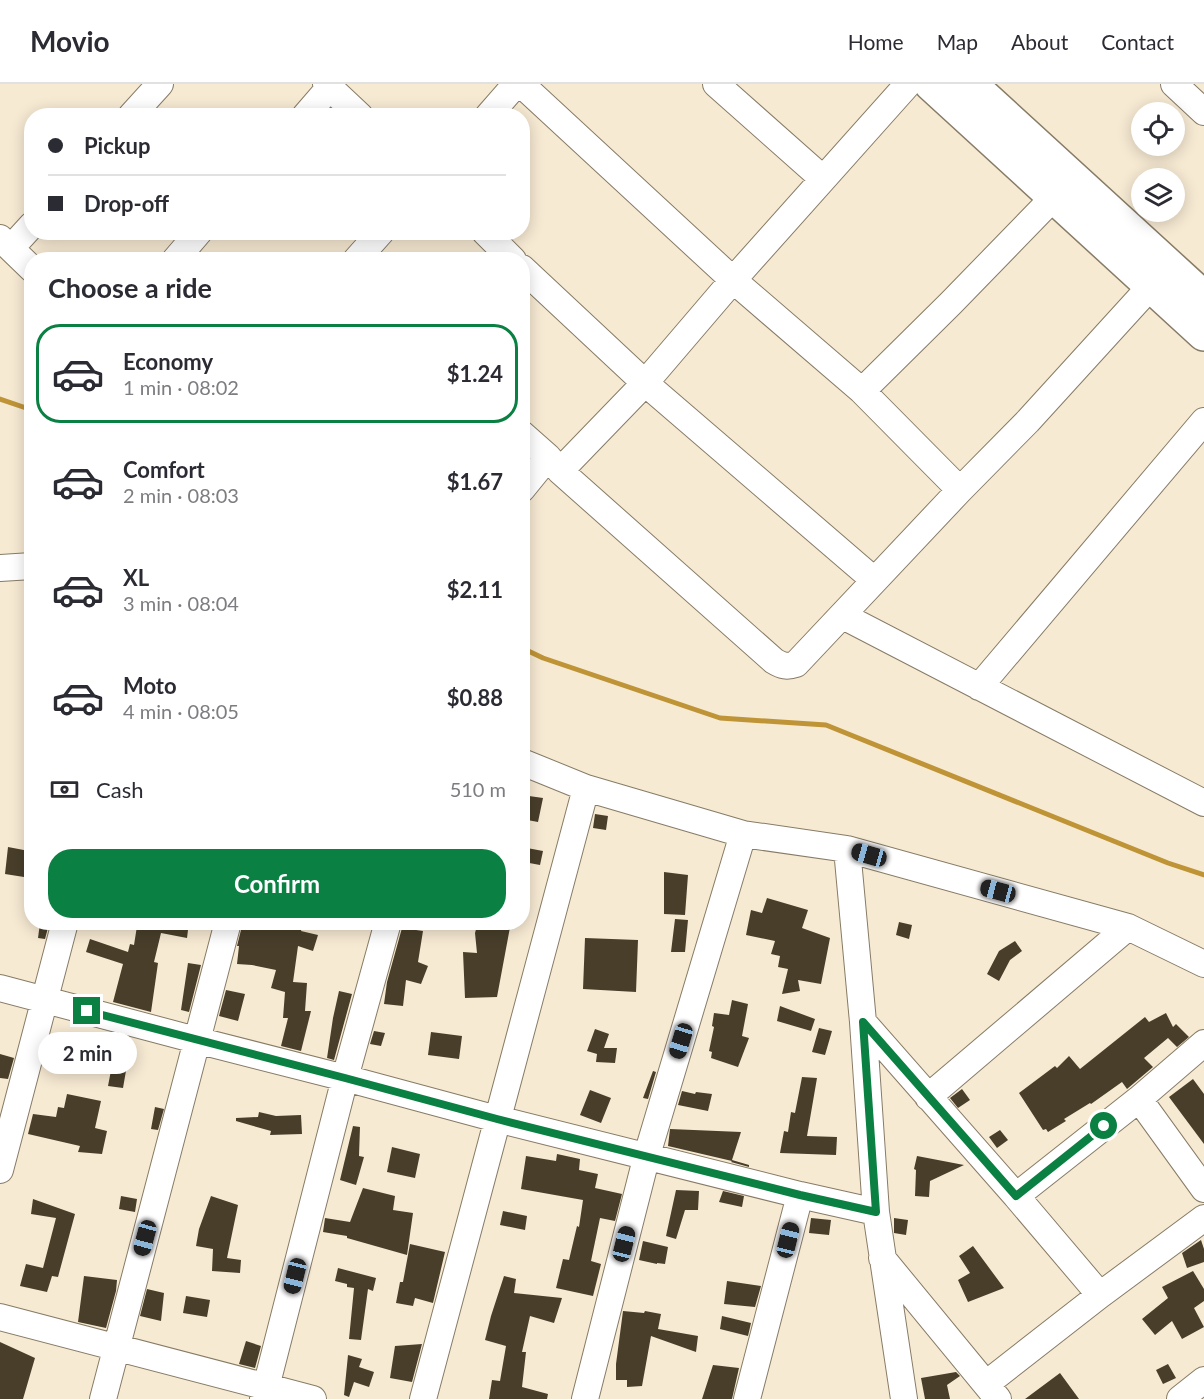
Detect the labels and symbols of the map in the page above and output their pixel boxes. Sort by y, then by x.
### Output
car [849,841,889,869]
car [978,878,1018,904]
route end [73,997,100,1024]
car [667,1021,695,1061]
callout: 2 min [38,1032,136,1074]
route start [1090,1112,1117,1139]
car [132,1218,158,1258]
car [775,1220,801,1260]
car [611,1224,637,1264]
car [282,1256,308,1296]

